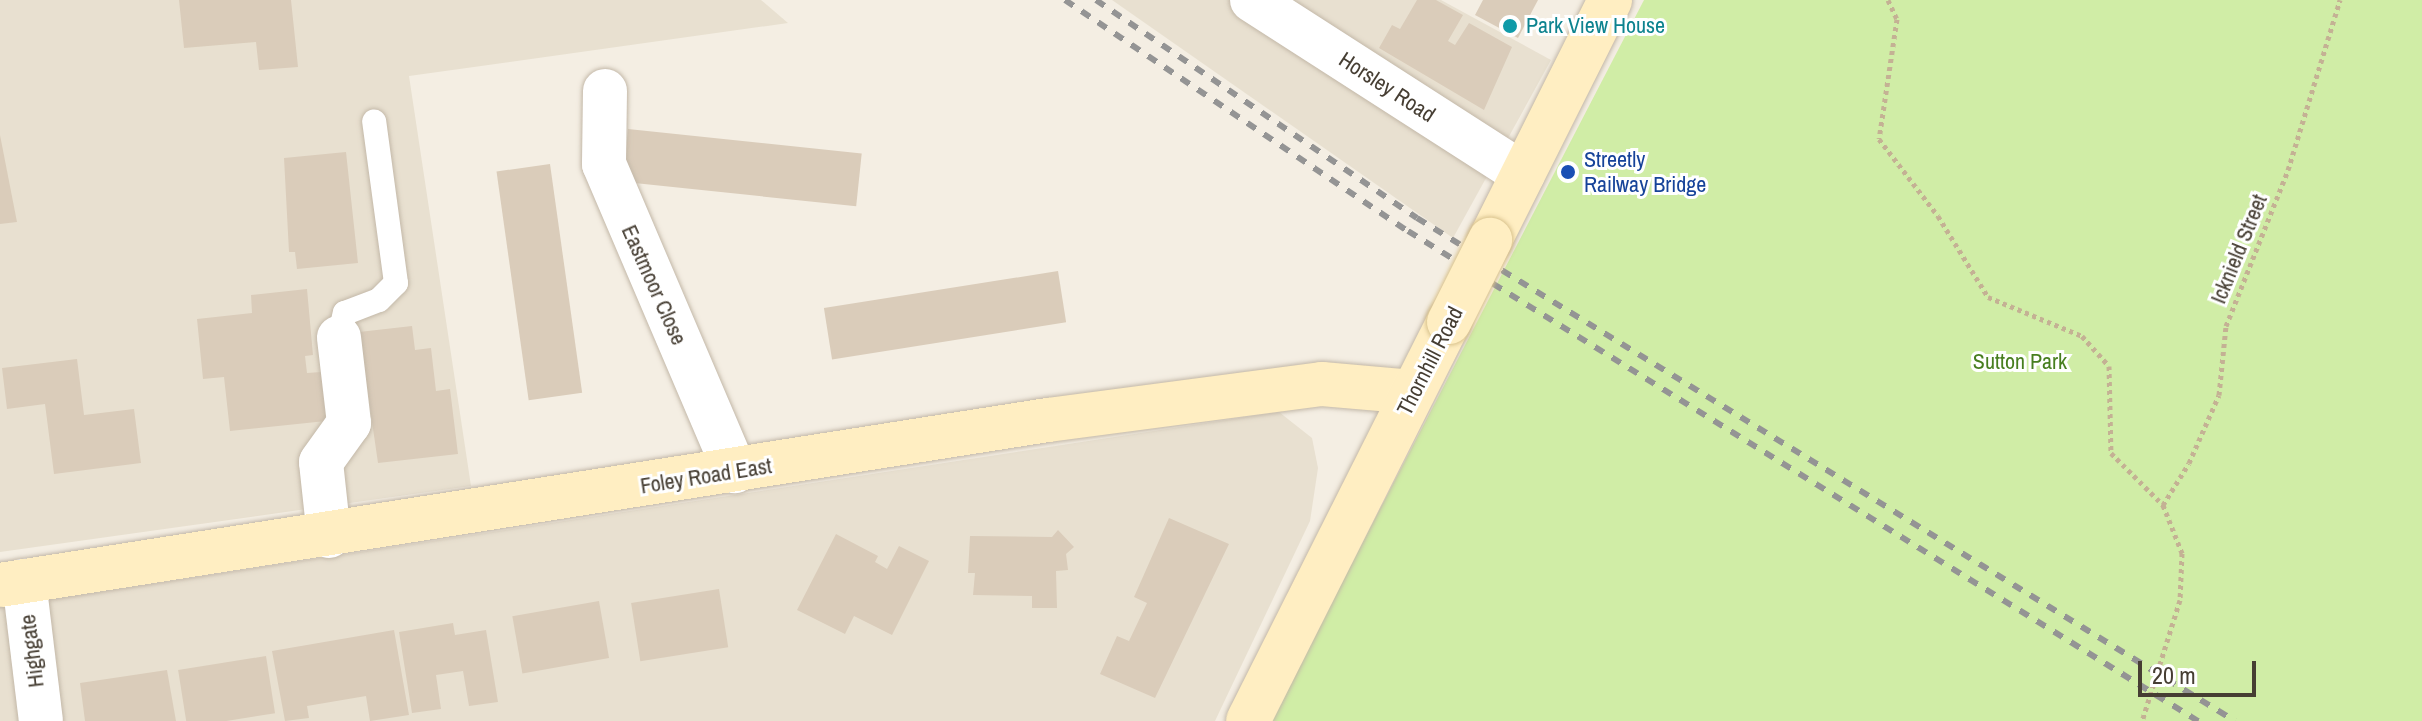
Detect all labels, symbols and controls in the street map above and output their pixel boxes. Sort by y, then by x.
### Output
place label: Park View House [1526,13,1665,39]
marker: Park View House [1501,17,1519,35]
street label: Horsley Road [1334,46,1440,128]
place label: Streetly Railway Bridge [1584,146,1706,198]
marker: Streetly Railway Bridge [1559,163,1577,181]
street label: Icknield Street [2205,191,2273,307]
street label: Eastmoor Close [616,221,692,349]
street label: Thornhill Road [1391,302,1469,420]
park label: Sutton Park [1973,349,2067,375]
street label: Foley Road East [639,453,773,499]
street label: Highgate [14,613,50,689]
scale bar [2142,645,2260,695]
text: 20 m [2152,659,2196,691]

